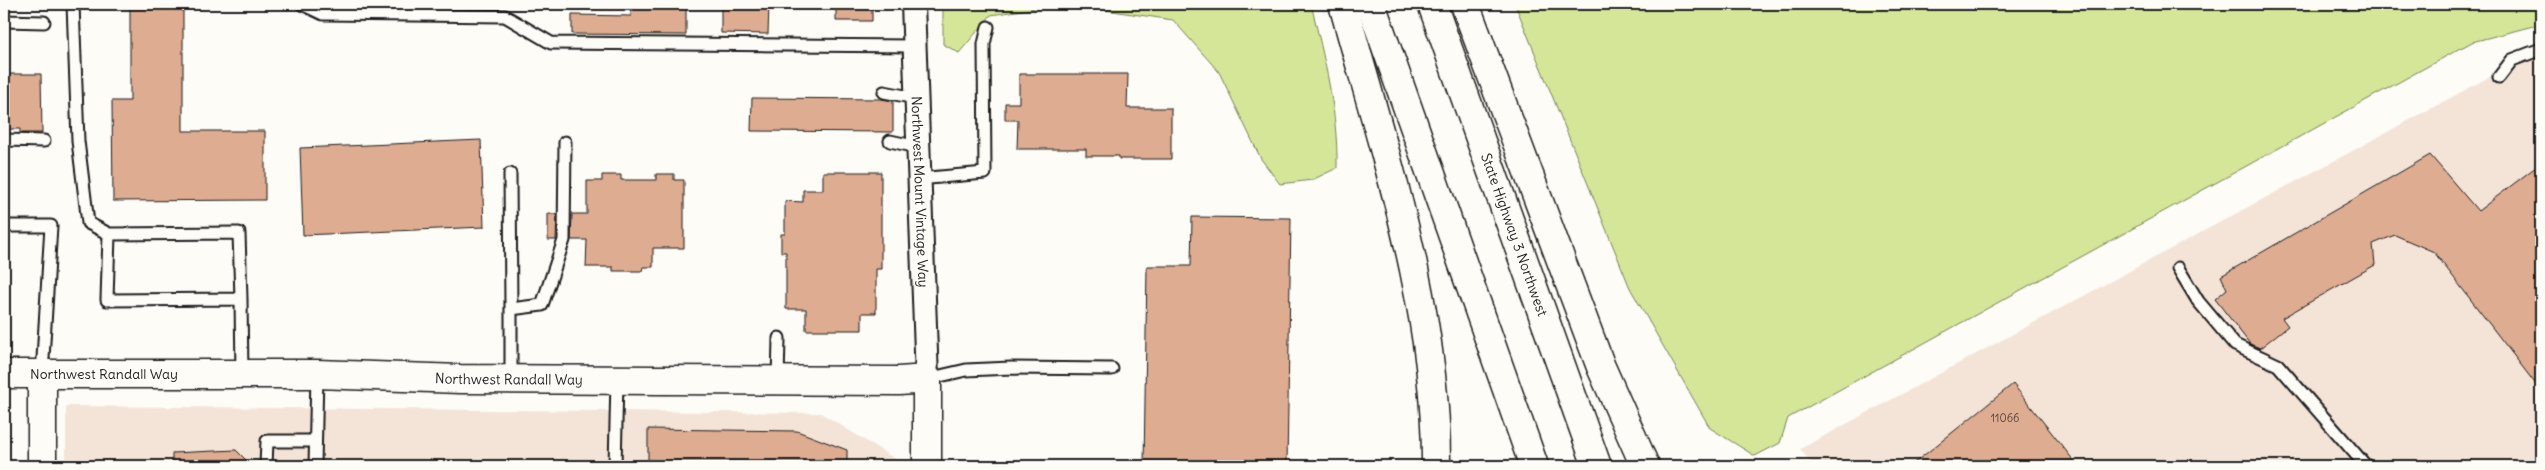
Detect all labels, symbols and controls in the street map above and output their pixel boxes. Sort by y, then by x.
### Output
street label: Northwest Mount Vintage Way [907,96,933,288]
street label: State Highway 3 Northwest [1477,151,1552,319]
street label: Northwest Randall Way [30,365,178,383]
street label: Northwest Randall Way [435,369,583,389]
house number: 11066 [1991,411,2019,425]

